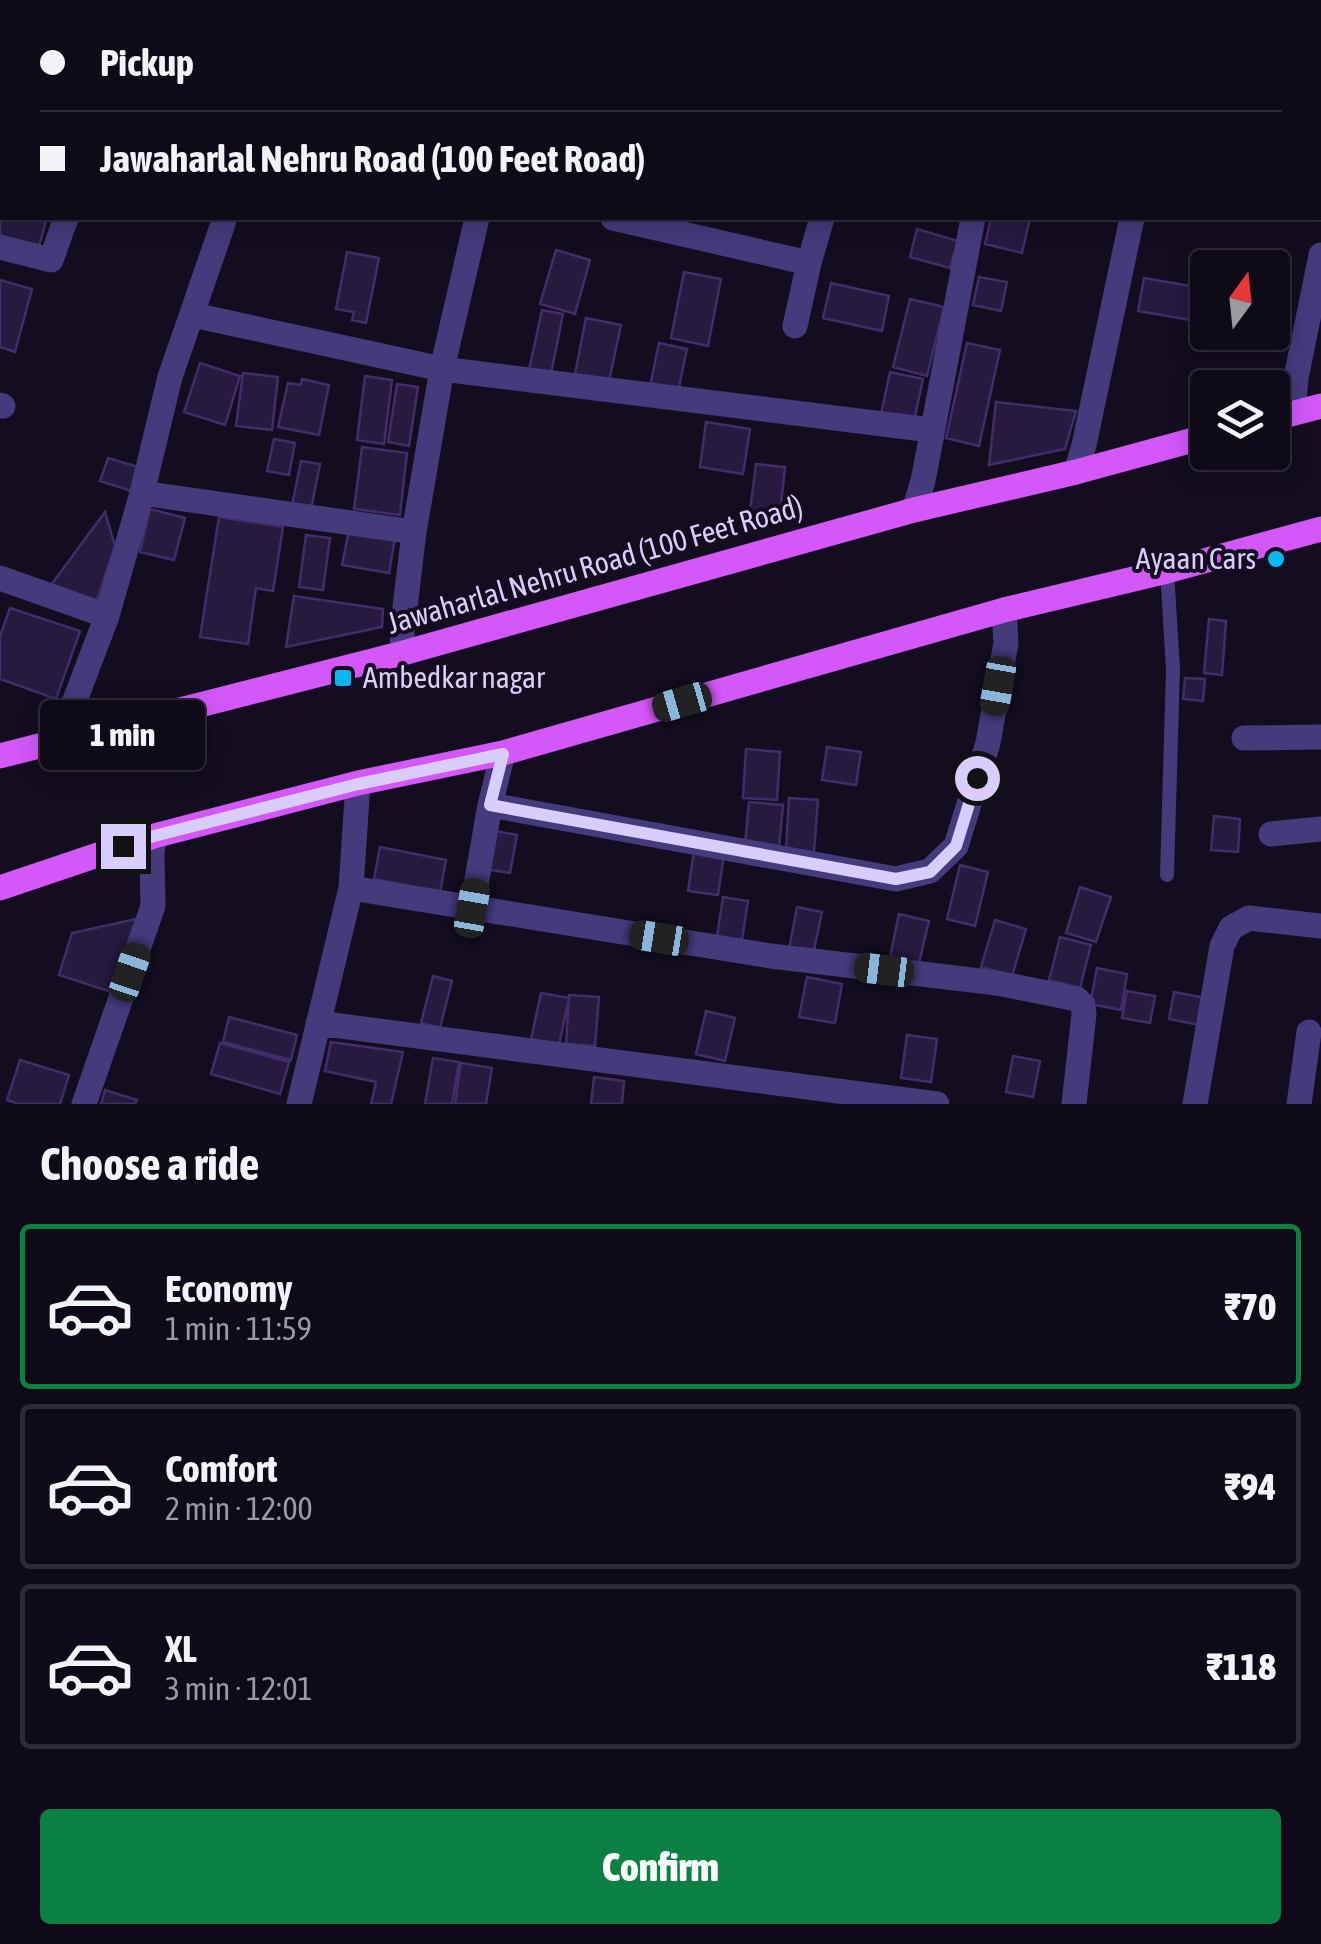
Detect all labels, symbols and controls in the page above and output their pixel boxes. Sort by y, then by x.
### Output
text: Pickup [100,41,194,84]
text: Jawaharlal Nehru Road (100 Feet Road) [100,137,645,180]
north arrow [1190,250,1290,350]
map controls [1190,250,1290,470]
button: layers [1190,370,1290,470]
street label: Jawaharlal Nehru Road (100 Feet Road) [383,488,806,640]
place label: Ayaan Cars [1136,541,1256,575]
marker: Ayaan Cars [1265,548,1287,570]
car [978,654,1018,718]
place label: Ambedkar nagar [363,660,546,694]
marker: Ambedkar nagar [332,667,354,689]
car [649,679,715,725]
callout: 1 min [41,701,206,771]
text: 1 min [90,716,155,753]
route start [955,756,1000,801]
route end [101,824,146,869]
car [452,876,492,940]
car [627,918,691,958]
car [106,939,154,1005]
car [852,951,916,989]
text: Choose a ride [40,1138,259,1190]
icon: car [45,1262,135,1352]
text: Economy [165,1267,292,1310]
text: ₹70 [1224,1285,1276,1328]
text: 1 min · 11:59 [165,1310,312,1347]
icon: car [45,1442,135,1532]
text: Comfort [165,1447,277,1490]
text: ₹94 [1224,1465,1276,1508]
text: 2 min · 12:00 [165,1490,312,1527]
icon: car [45,1622,135,1712]
text: XL [165,1627,197,1670]
text: ₹118 [1206,1645,1276,1688]
text: 3 min · 12:01 [165,1670,312,1707]
button: Confirm [40,1809,1281,1924]

